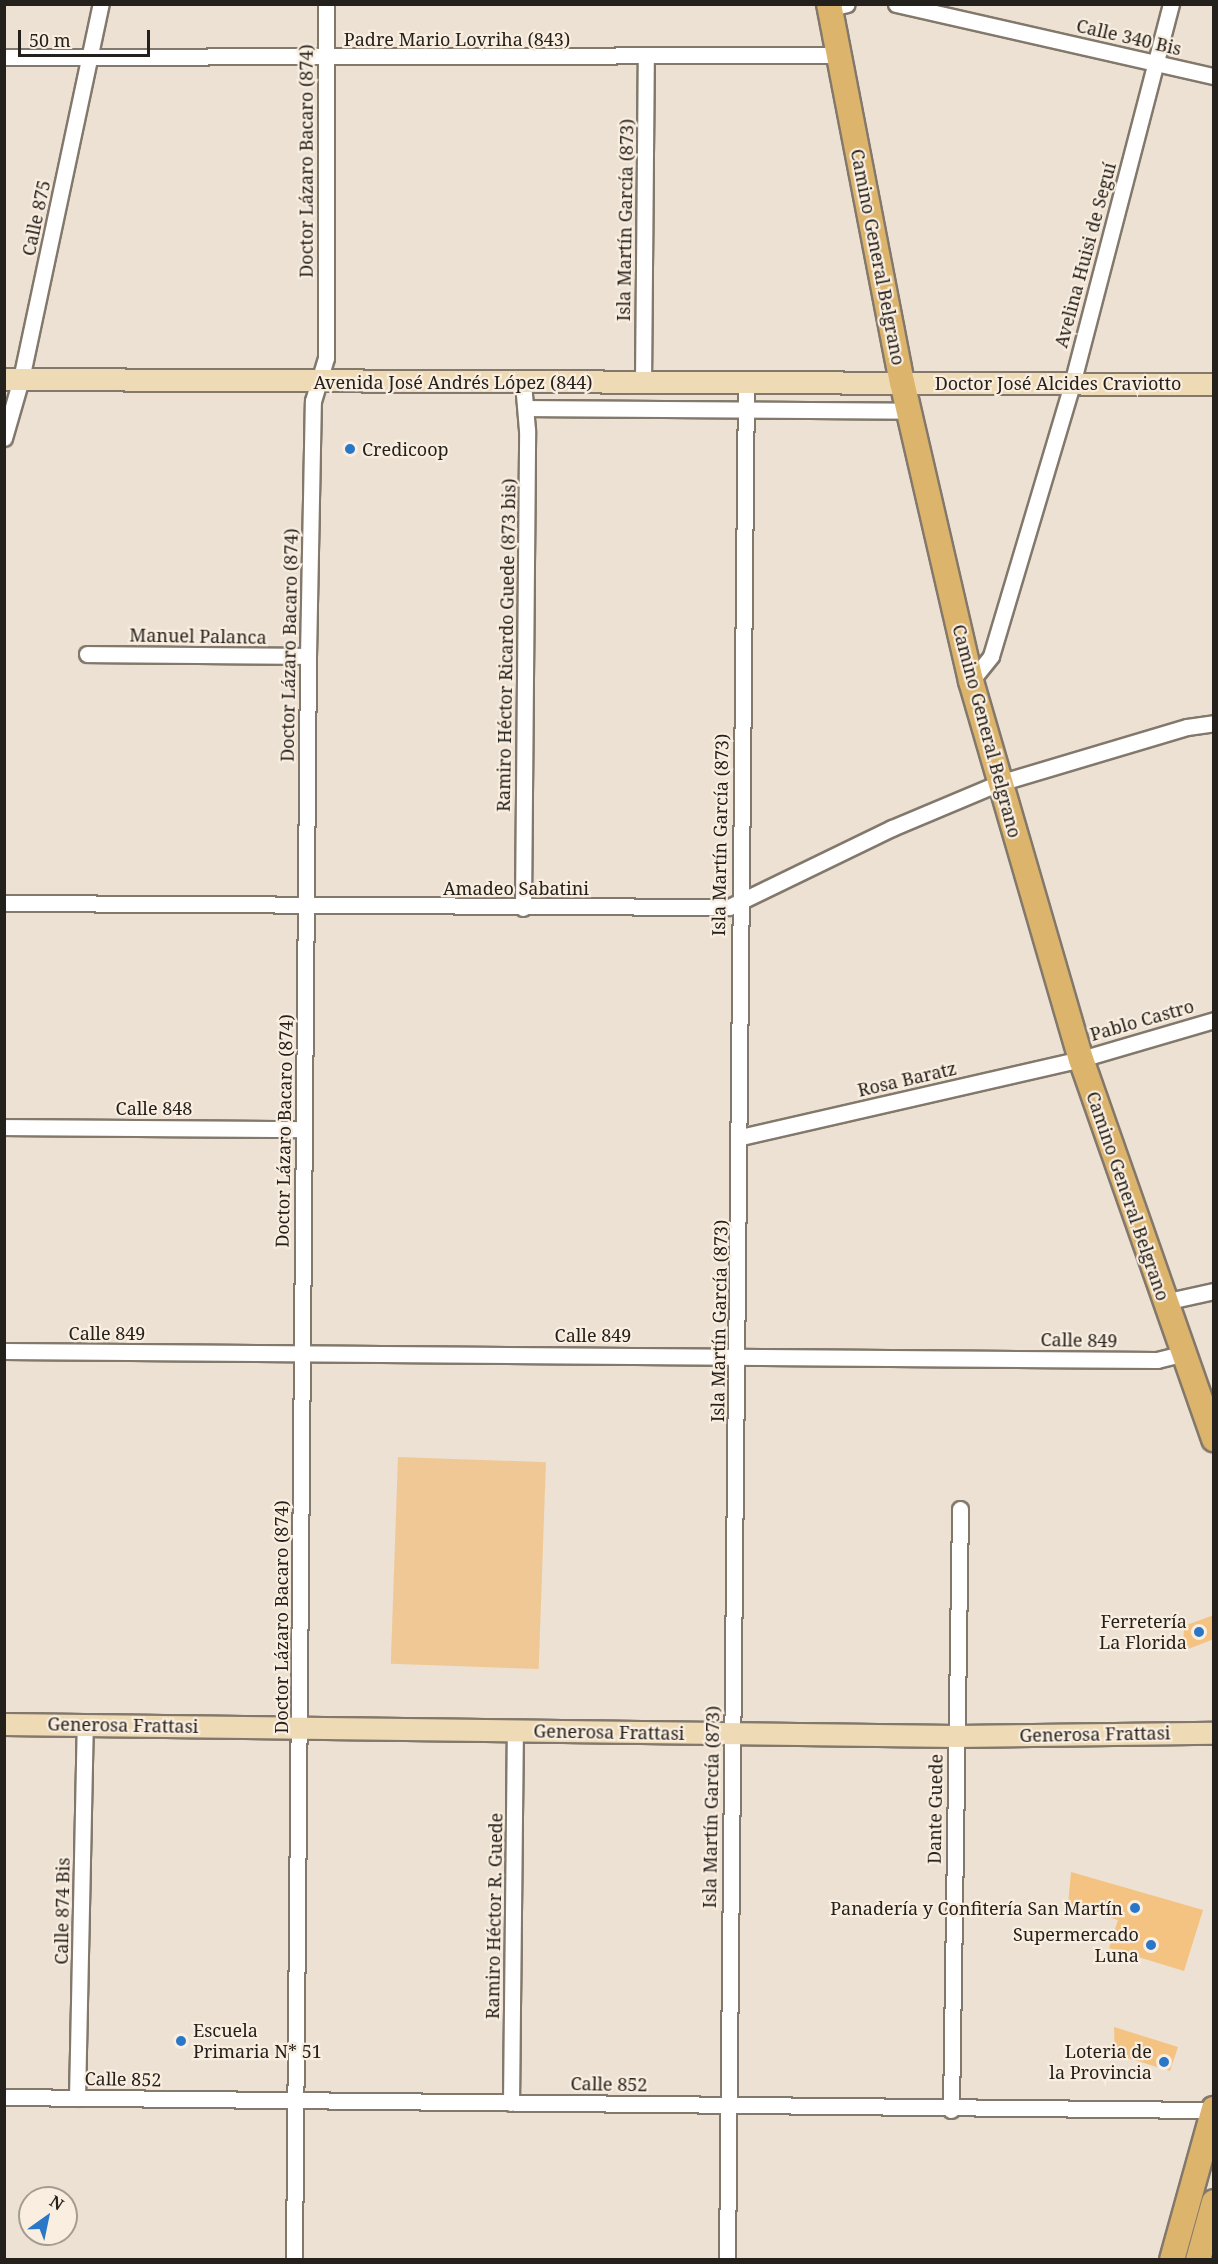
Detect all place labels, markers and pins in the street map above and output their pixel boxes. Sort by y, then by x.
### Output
place label: Credicoop [362,438,449,460]
marker: Credicoop [343,442,357,456]
place label: Ferretería La Florida [1099,1611,1187,1654]
marker: Ferretería La Florida [1192,1625,1206,1639]
place label: Panadería y Confitería San Martín [830,1897,1123,1919]
marker: Panadería y Confitería San Martín [1128,1901,1142,1915]
place label: Supermercado Luna [1013,1924,1139,1966]
marker: Supermercado Luna [1144,1938,1158,1952]
place label: Escuela Primaria N* 51 [193,2020,322,2062]
marker: Escuela Primaria N* 51 [174,2034,188,2048]
place label: Loteria de la Provincia [1049,2041,1152,2084]
marker: Loteria de la Provincia [1157,2055,1171,2069]

